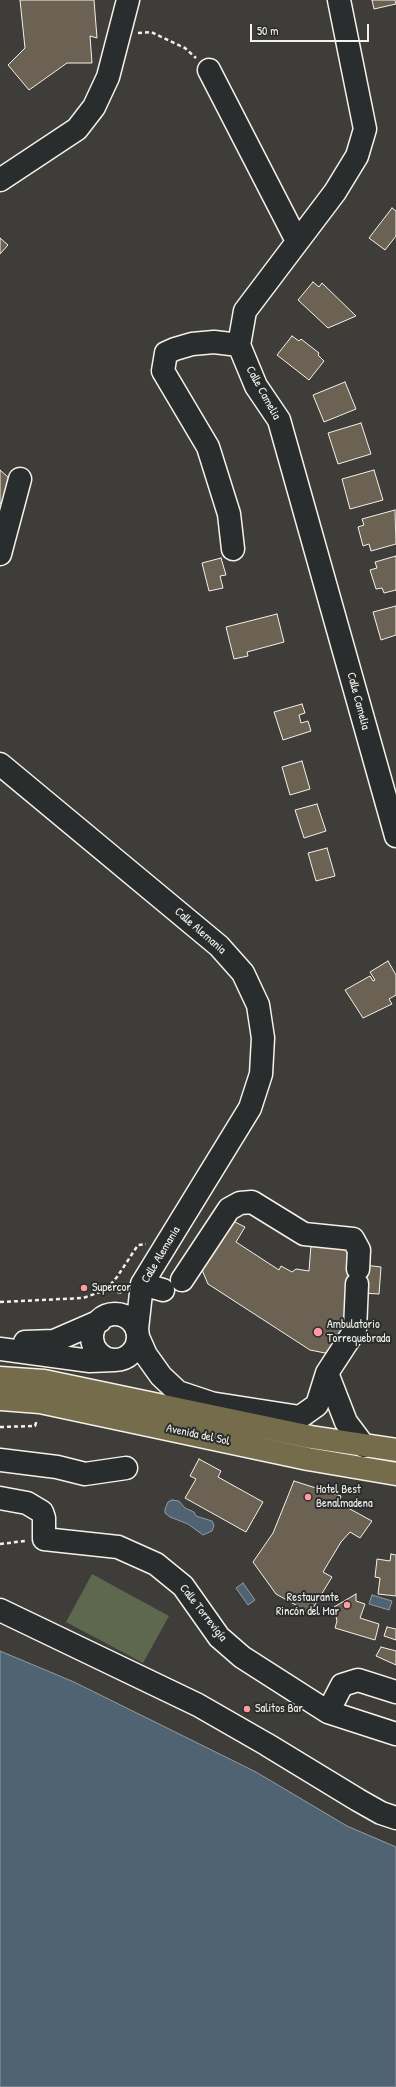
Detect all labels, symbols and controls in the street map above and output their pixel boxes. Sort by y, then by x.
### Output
scale bar [252,16,371,42]
text: 50 m [257,22,278,39]
street label: Calle Camelia [242,364,284,422]
street label: Calle Camelia [343,671,373,731]
street label: Calle Alemania [171,905,229,957]
street label: Calle Alemania [138,1224,184,1286]
place label: Supercor [92,1281,131,1295]
marker: Supercor [79,1283,89,1293]
place label: Ambulatorio Torrequebrada [327,1318,390,1346]
marker: Ambulatorio Torrequebrada [312,1326,324,1338]
street label: Avenida del Sol [165,1421,231,1449]
place label: Hotel Best Benalmadena [316,1483,373,1511]
marker: Hotel Best Benalmadena [303,1492,313,1502]
street label: Calle Torrevigía [176,1582,230,1644]
place label: Restaurante Rincón del Mar [276,1591,339,1619]
marker: Restaurante Rincón del Mar [342,1600,352,1610]
place label: Salitos Bar [255,1702,303,1716]
marker: Salitos Bar [242,1704,252,1714]

